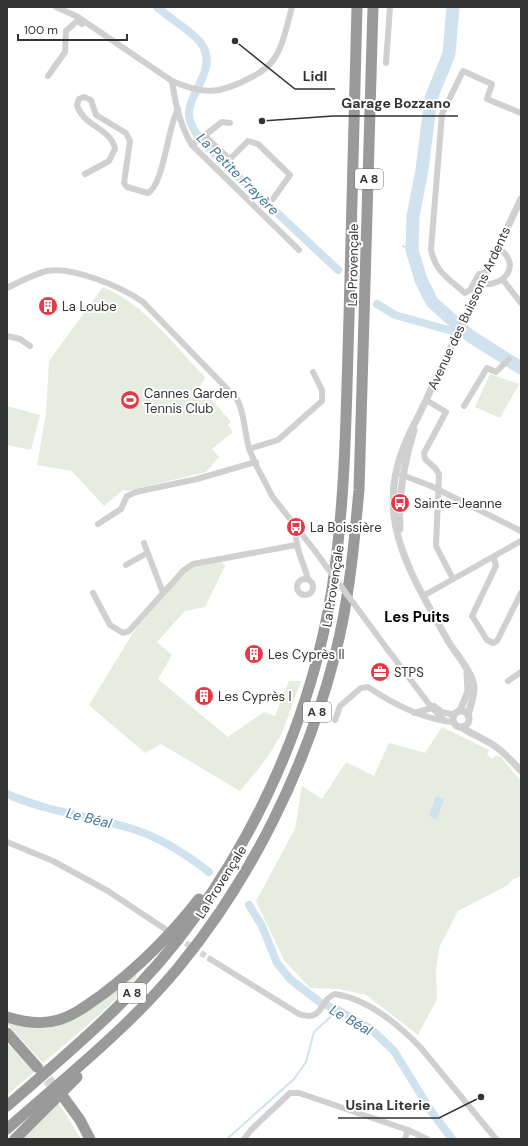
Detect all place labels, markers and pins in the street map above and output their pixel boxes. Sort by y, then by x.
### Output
callout: Lidl [295,63,335,89]
callout: Garage Bozzano [333,90,458,116]
building icon: La Loube [37,295,59,317]
place label: La Loube [62,298,117,315]
place label: Cannes Garden Tennis Club [144,385,237,417]
sports icon: Cannes Garden Tennis Club [119,389,141,411]
bus stop icon: Sainte-Jeanne [389,492,411,514]
place label: Sainte-Jeanne [414,495,502,512]
bus stop icon: La Boissière [285,516,307,538]
place label: La Boissière [310,519,382,536]
building icon: Les Cyprès II [243,643,265,665]
place label: Les Cyprès II [268,646,345,663]
office icon: STPS [369,661,391,683]
place label: STPS [394,664,424,681]
building icon: Les Cyprès I [193,685,215,707]
place label: Les Cyprès I [218,688,292,705]
callout: Usina Literie [338,1092,439,1118]

